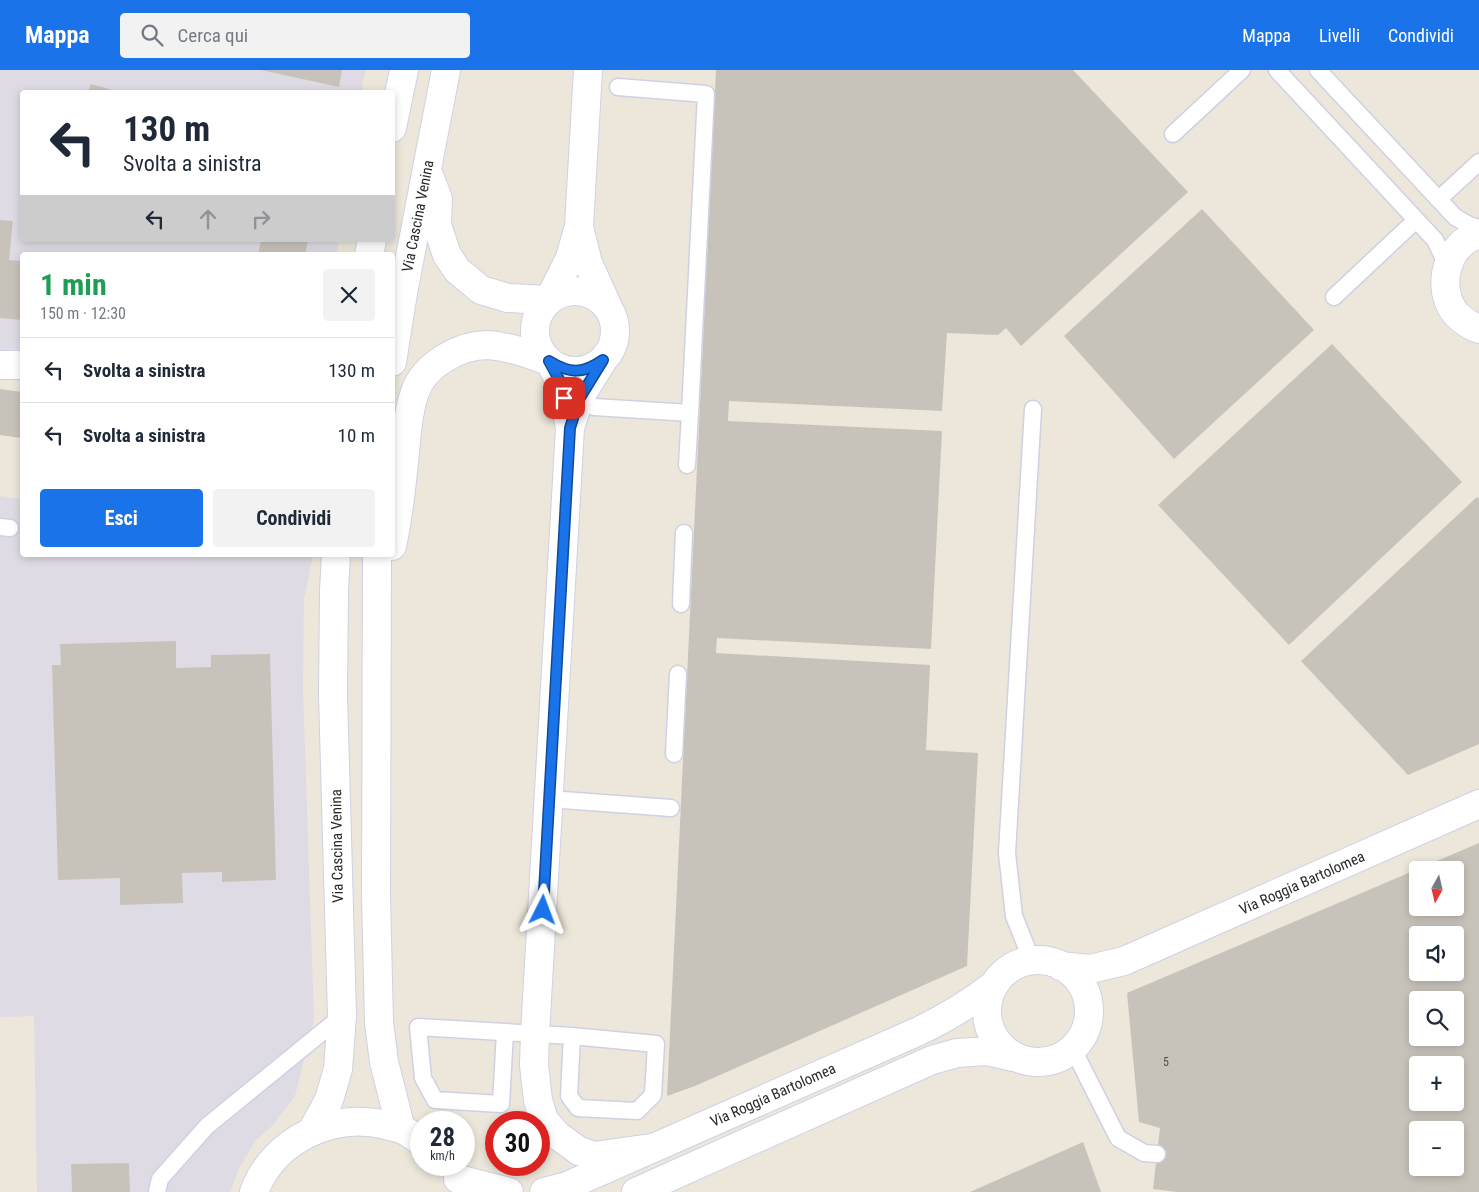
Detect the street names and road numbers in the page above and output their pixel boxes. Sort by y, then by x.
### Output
street label: Via Cascina Venina [398,159,438,273]
street label: Via Cascina Venina [327,789,347,903]
street label: Via Roggia Bartolomea [1236,847,1368,919]
street label: Via Roggia Bartolomea [707,1059,839,1131]

